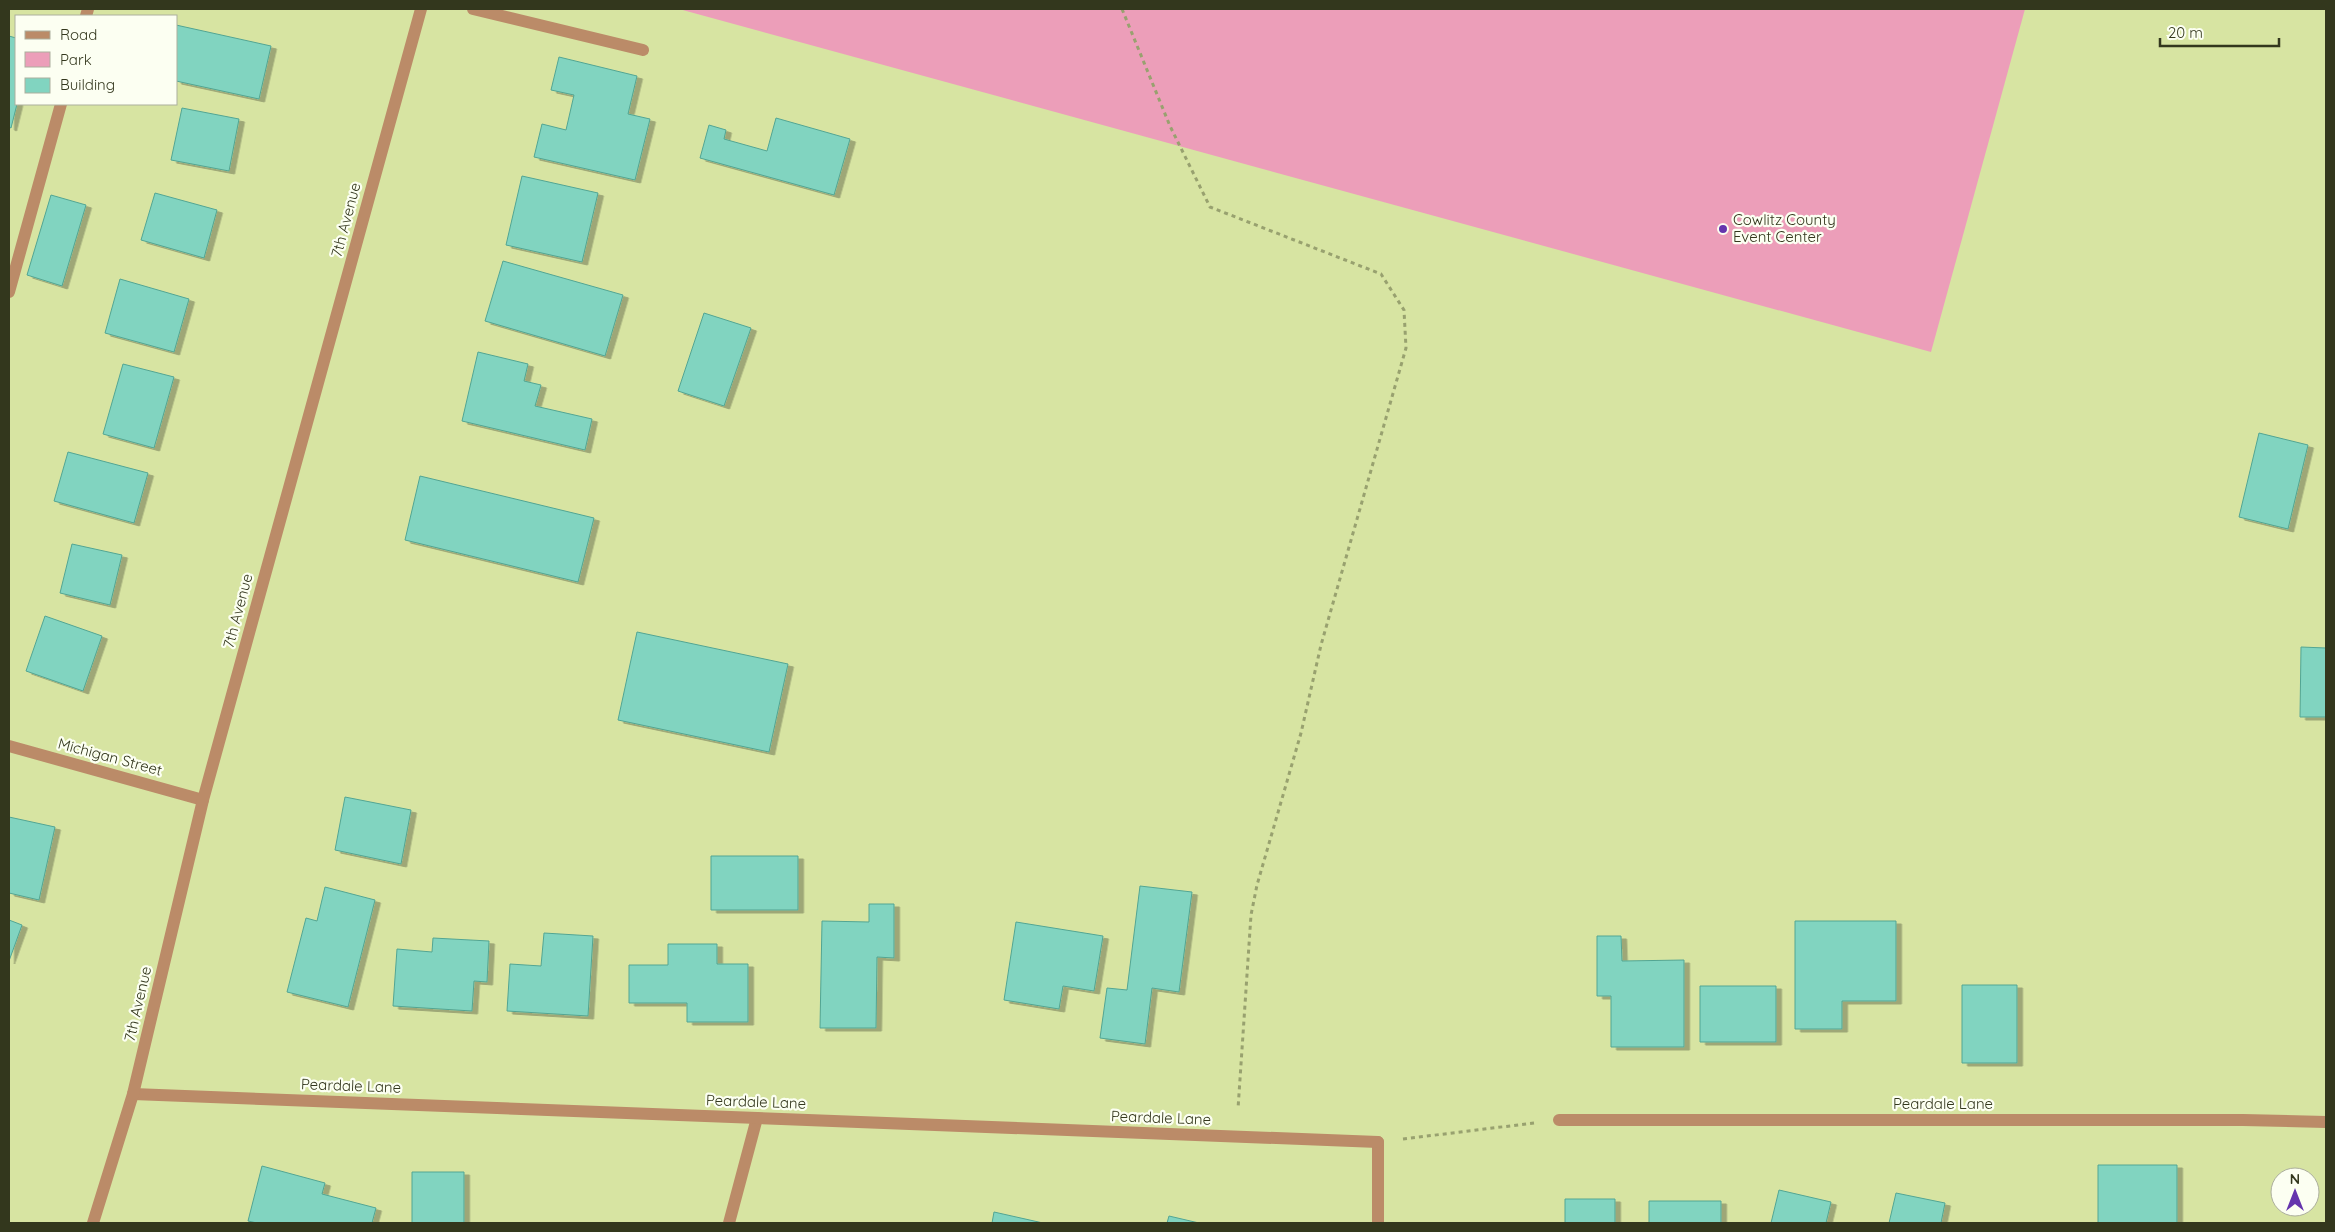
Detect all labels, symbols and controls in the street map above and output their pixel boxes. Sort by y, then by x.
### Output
legend [15,15,178,105]
scale bar [2160,15,2279,47]
text: 20 m [2168,23,2203,42]
text: Road [60,25,97,44]
text: Park [60,50,92,69]
text: Building [60,75,115,94]
street label: 7th Avenue [326,180,365,259]
place label: Cowlitz County Event Center [1733,210,1836,246]
marker: Cowlitz County Event Center [1717,223,1729,235]
street label: 7th Avenue [218,571,257,650]
street label: Michigan Street [56,733,164,780]
street label: 7th Avenue [120,964,155,1043]
street label: Peardale Lane [301,1074,401,1097]
street label: Peardale Lane [706,1090,806,1113]
street label: Peardale Lane [1893,1094,1993,1113]
street label: Peardale Lane [1111,1106,1211,1129]
north arrow [2270,1167,2320,1217]
text: N [2290,1170,2300,1188]

